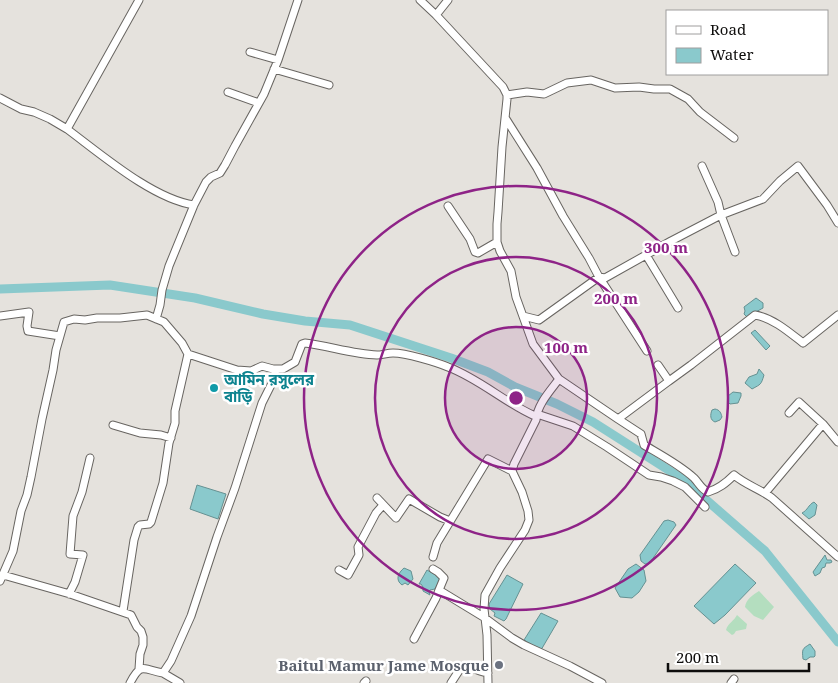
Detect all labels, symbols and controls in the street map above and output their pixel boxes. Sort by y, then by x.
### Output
legend [666,10,828,75]
text: Road [710,19,746,39]
text: Water [710,44,753,64]
text: 300 m [644,237,688,257]
text: 200 m [594,288,638,308]
text: 100 m [544,337,588,357]
place label: আমিন রসুলের বাড়ি [223,369,315,406]
marker: আমিন রসুলের বাড়ি [208,382,220,394]
centre of rings [507,389,525,407]
scale bar [668,640,809,672]
text: 200 m [676,647,719,667]
place label: Baitul Mamur Jame Mosque [278,655,489,675]
marker: Baitul Mamur Jame Mosque [493,659,505,671]

